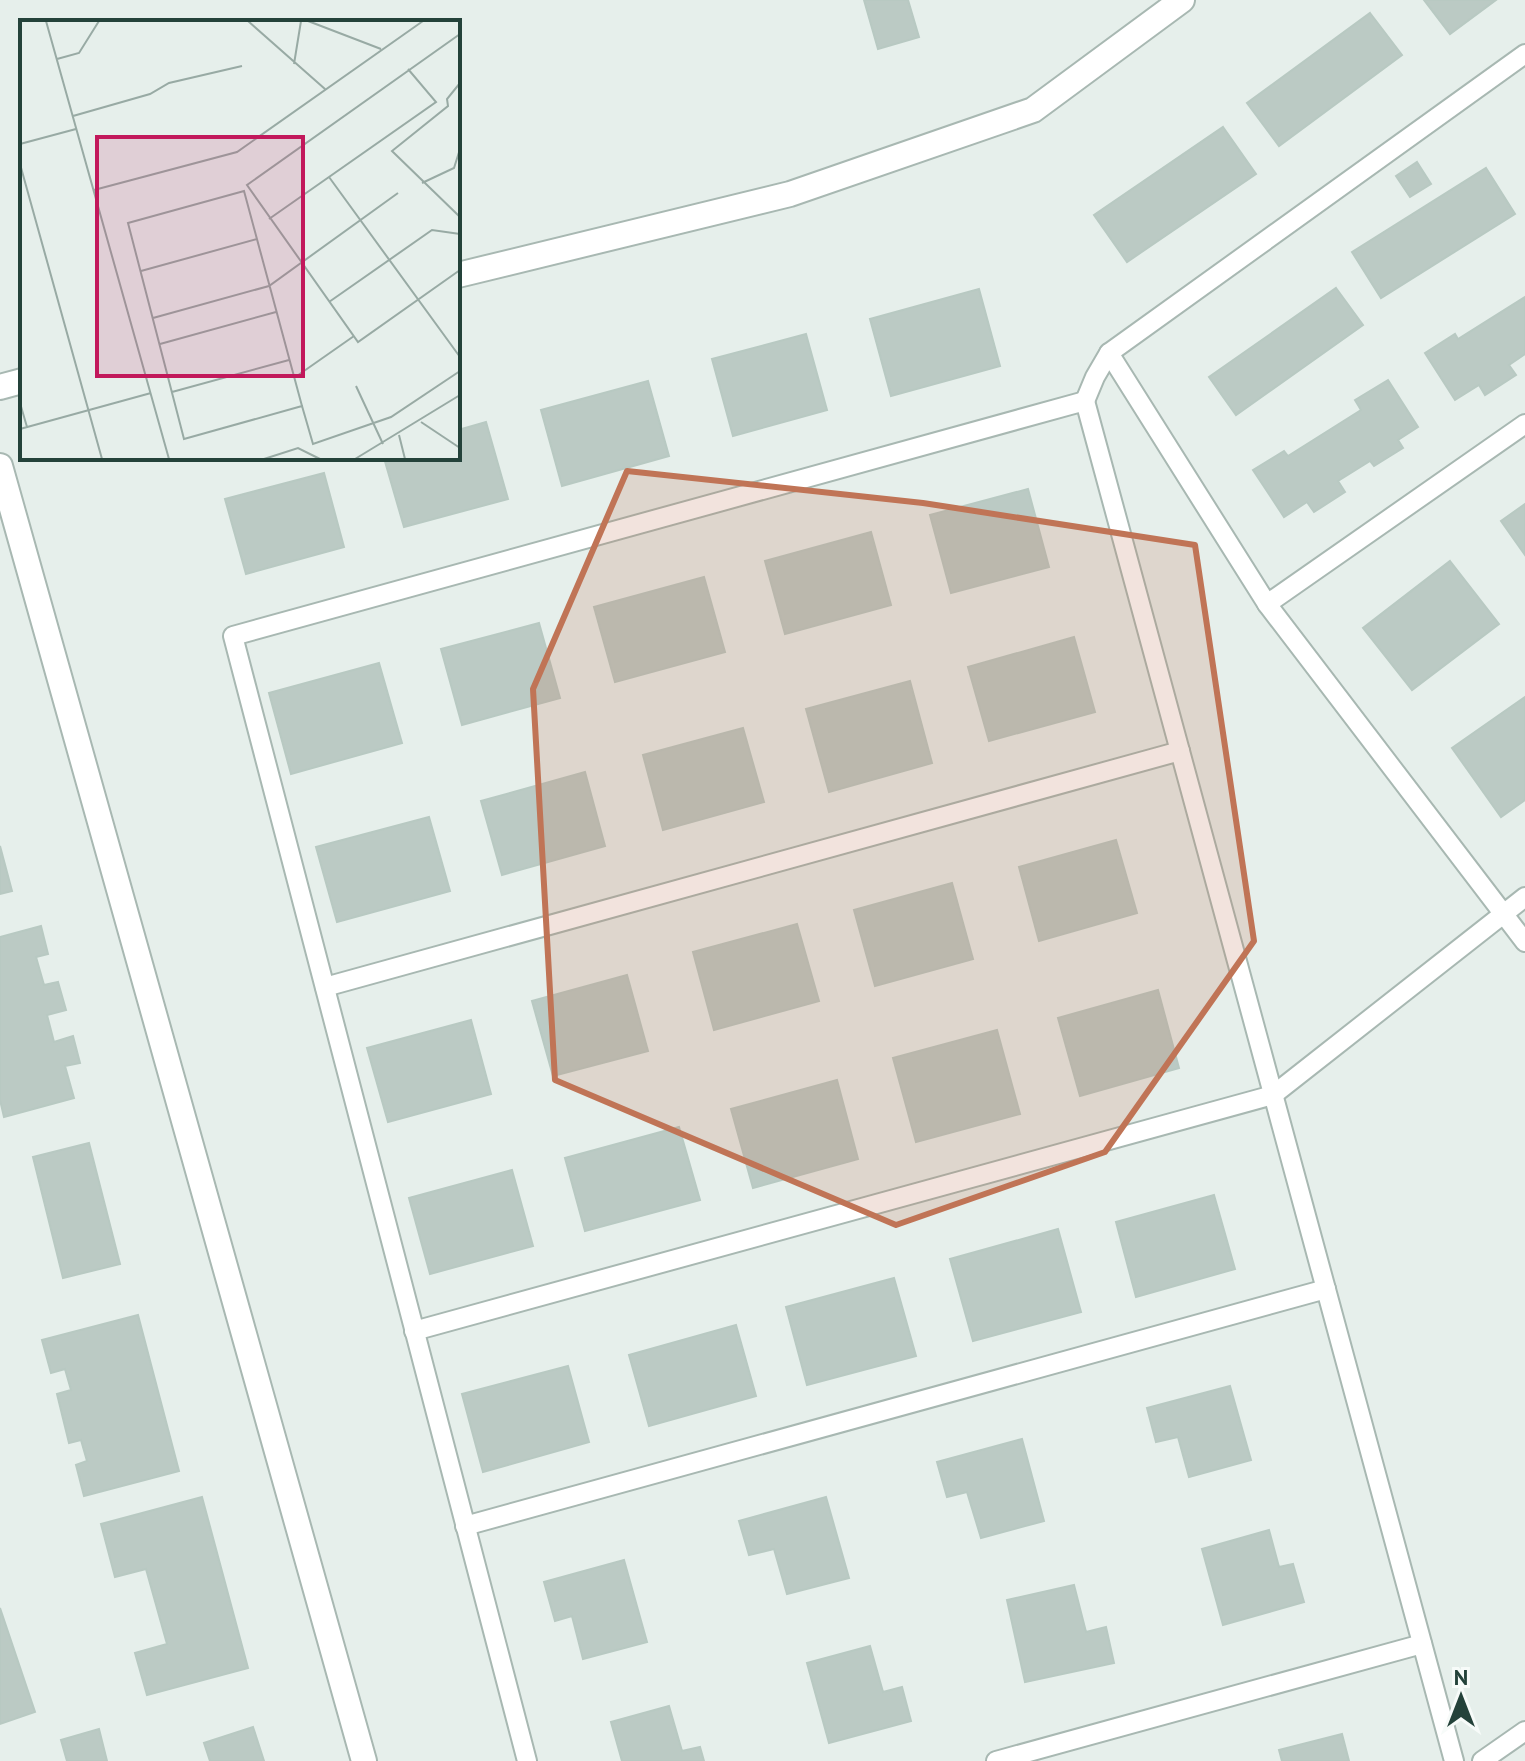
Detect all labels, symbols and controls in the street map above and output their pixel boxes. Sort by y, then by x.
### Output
inset map [20,20,460,460]
north arrow [1421,1657,1501,1737]
text: N [1454,1663,1468,1691]

